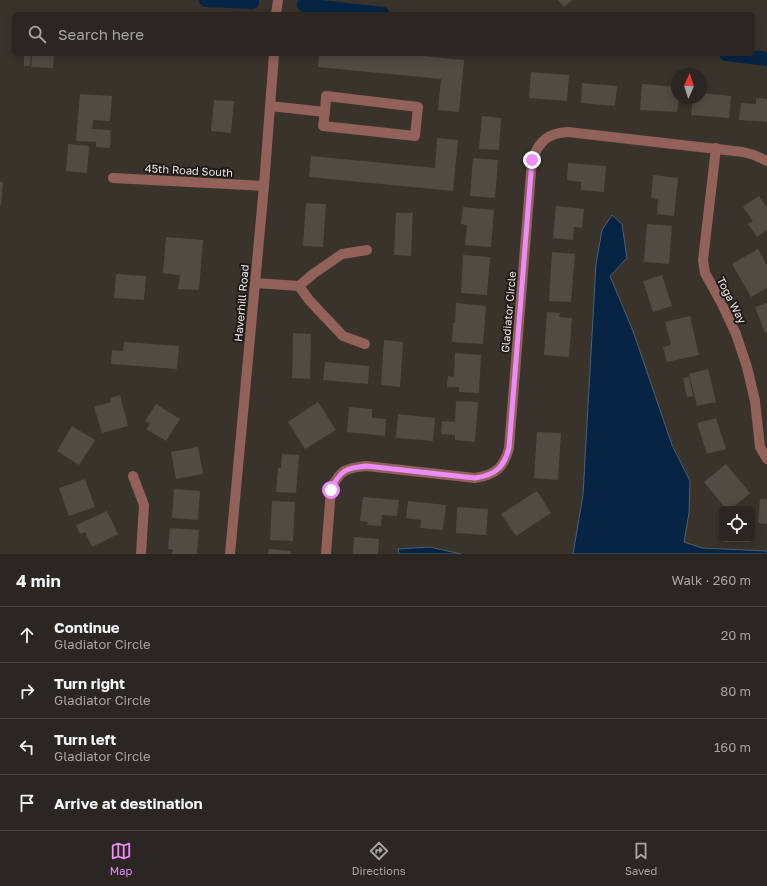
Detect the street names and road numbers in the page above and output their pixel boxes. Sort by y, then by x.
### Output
street label: 45th Road South [145,161,233,179]
street label: Haverhill Road [231,264,251,342]
street label: Gladiator Circle [498,271,518,353]
street label: Toga Way [715,275,749,325]

